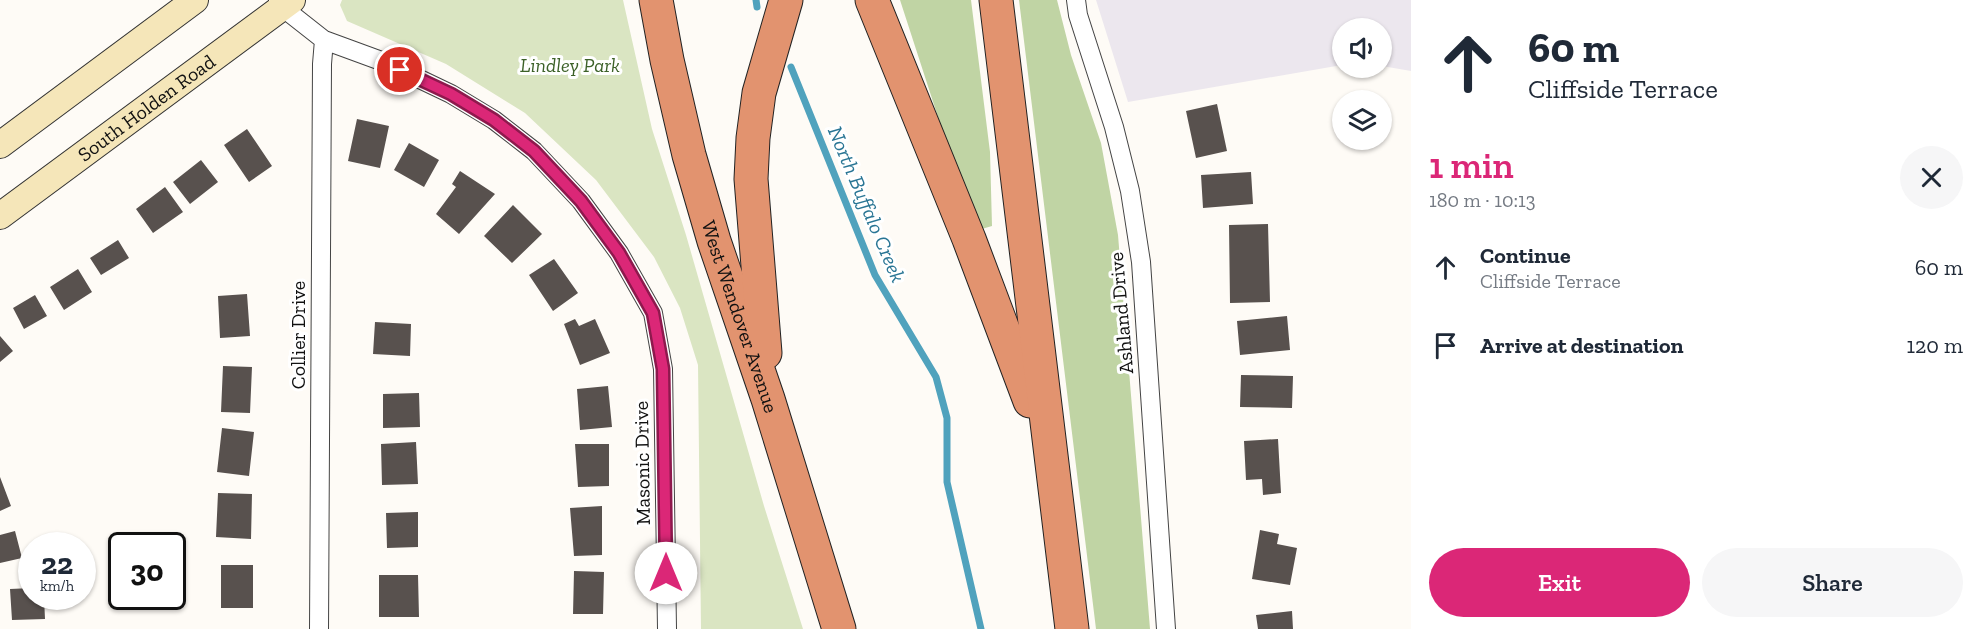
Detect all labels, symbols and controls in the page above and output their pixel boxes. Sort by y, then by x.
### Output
map controls [1332,18,1392,150]
button: sound [1332,18,1392,78]
text: 60 m [1528,22,1619,73]
icon: ahead [1429,24,1507,102]
pin [374,44,425,95]
street label: South Holden Road [73,49,220,166]
icon: arrive [383,53,416,86]
park label: Lindley Park [520,53,620,77]
text: Cliffside Terrace [1528,73,1718,105]
button: layers [1332,90,1392,150]
water label: North Buffalo Creek [823,122,911,286]
text: 1 min [1429,144,1514,187]
button: close [1900,146,1963,209]
text: 180 m · 10:13 [1429,188,1535,212]
street label: West Wendover Avenue [697,218,784,416]
text: Continue [1480,242,1571,269]
street label: Ashland Drive [1104,251,1138,375]
icon: ahead [1429,251,1462,284]
text: 60 m [1915,254,1963,281]
text: Cliffside Terrace [1480,269,1621,293]
street label: Collier Drive [286,281,310,389]
icon: arrive [1429,329,1462,362]
text: Arrive at destination [1480,332,1683,359]
text: 120 m [1907,332,1963,359]
street label: Masonic Drive [629,401,655,525]
speed limit sign: 30 [108,532,186,610]
position arrow [634,541,698,605]
text: 22 [41,546,73,582]
button: Exit [1429,548,1690,617]
button: Share [1702,548,1963,617]
text: km/h [40,577,74,595]

